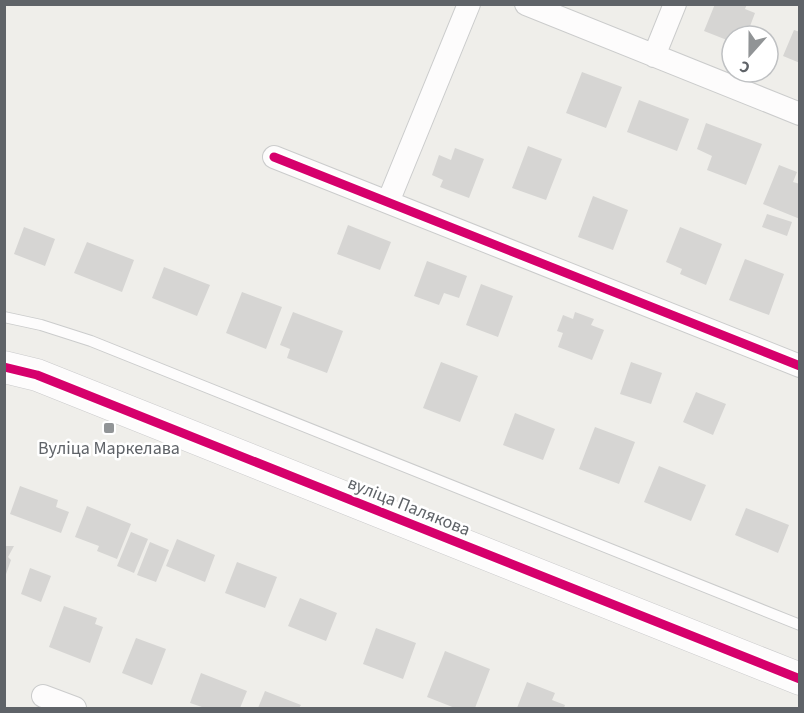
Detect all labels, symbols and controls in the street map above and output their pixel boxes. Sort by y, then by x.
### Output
north arrow [720,24,780,84]
text: С [737,55,753,79]
marker: Вуліца Маркелава [102,421,116,435]
place label: Вуліца Маркелава [38,436,180,461]
street label: вуліца Палякова [344,470,474,542]

